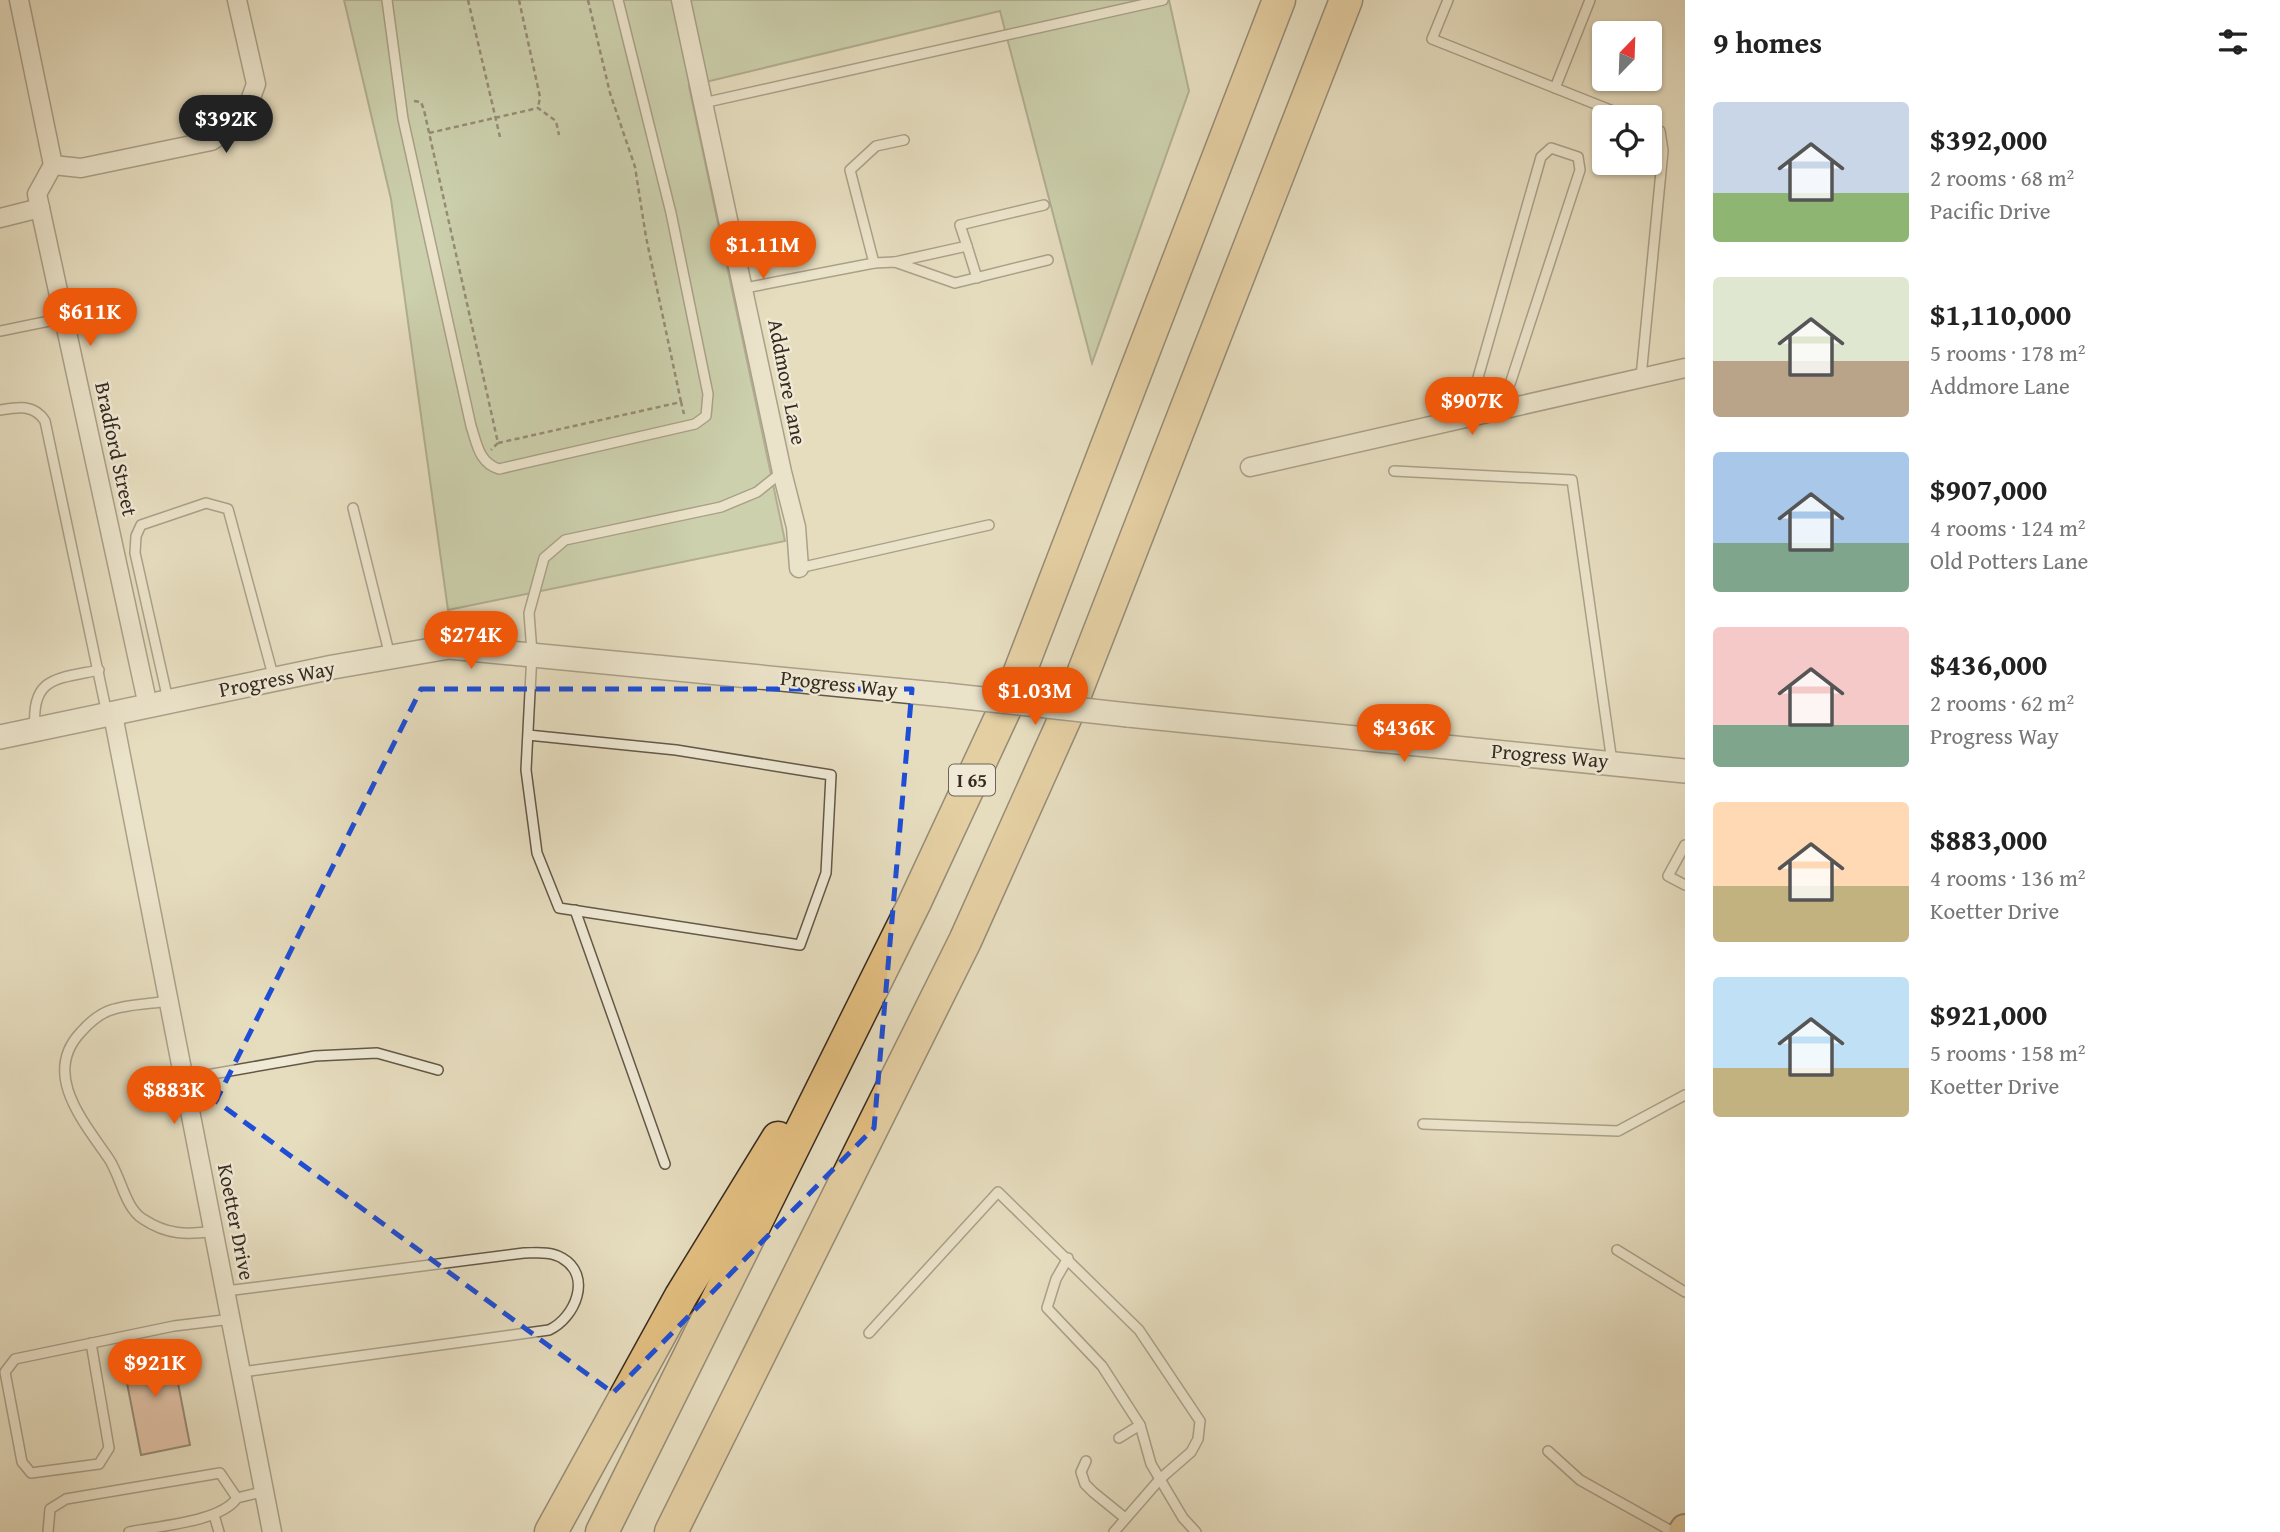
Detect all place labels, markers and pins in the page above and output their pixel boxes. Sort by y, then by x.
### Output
pin: $392K [177,96,275,155]
pin: $1.11M [706,222,820,281]
pin: $611K [41,288,139,348]
pin: $907K [1423,378,1521,437]
pin: $274K [422,612,520,671]
pin: $1.03M [978,668,1092,727]
pin: $436K [1355,704,1453,764]
pin: $883K [125,1066,223,1126]
pin: $921K [106,1340,204,1399]

